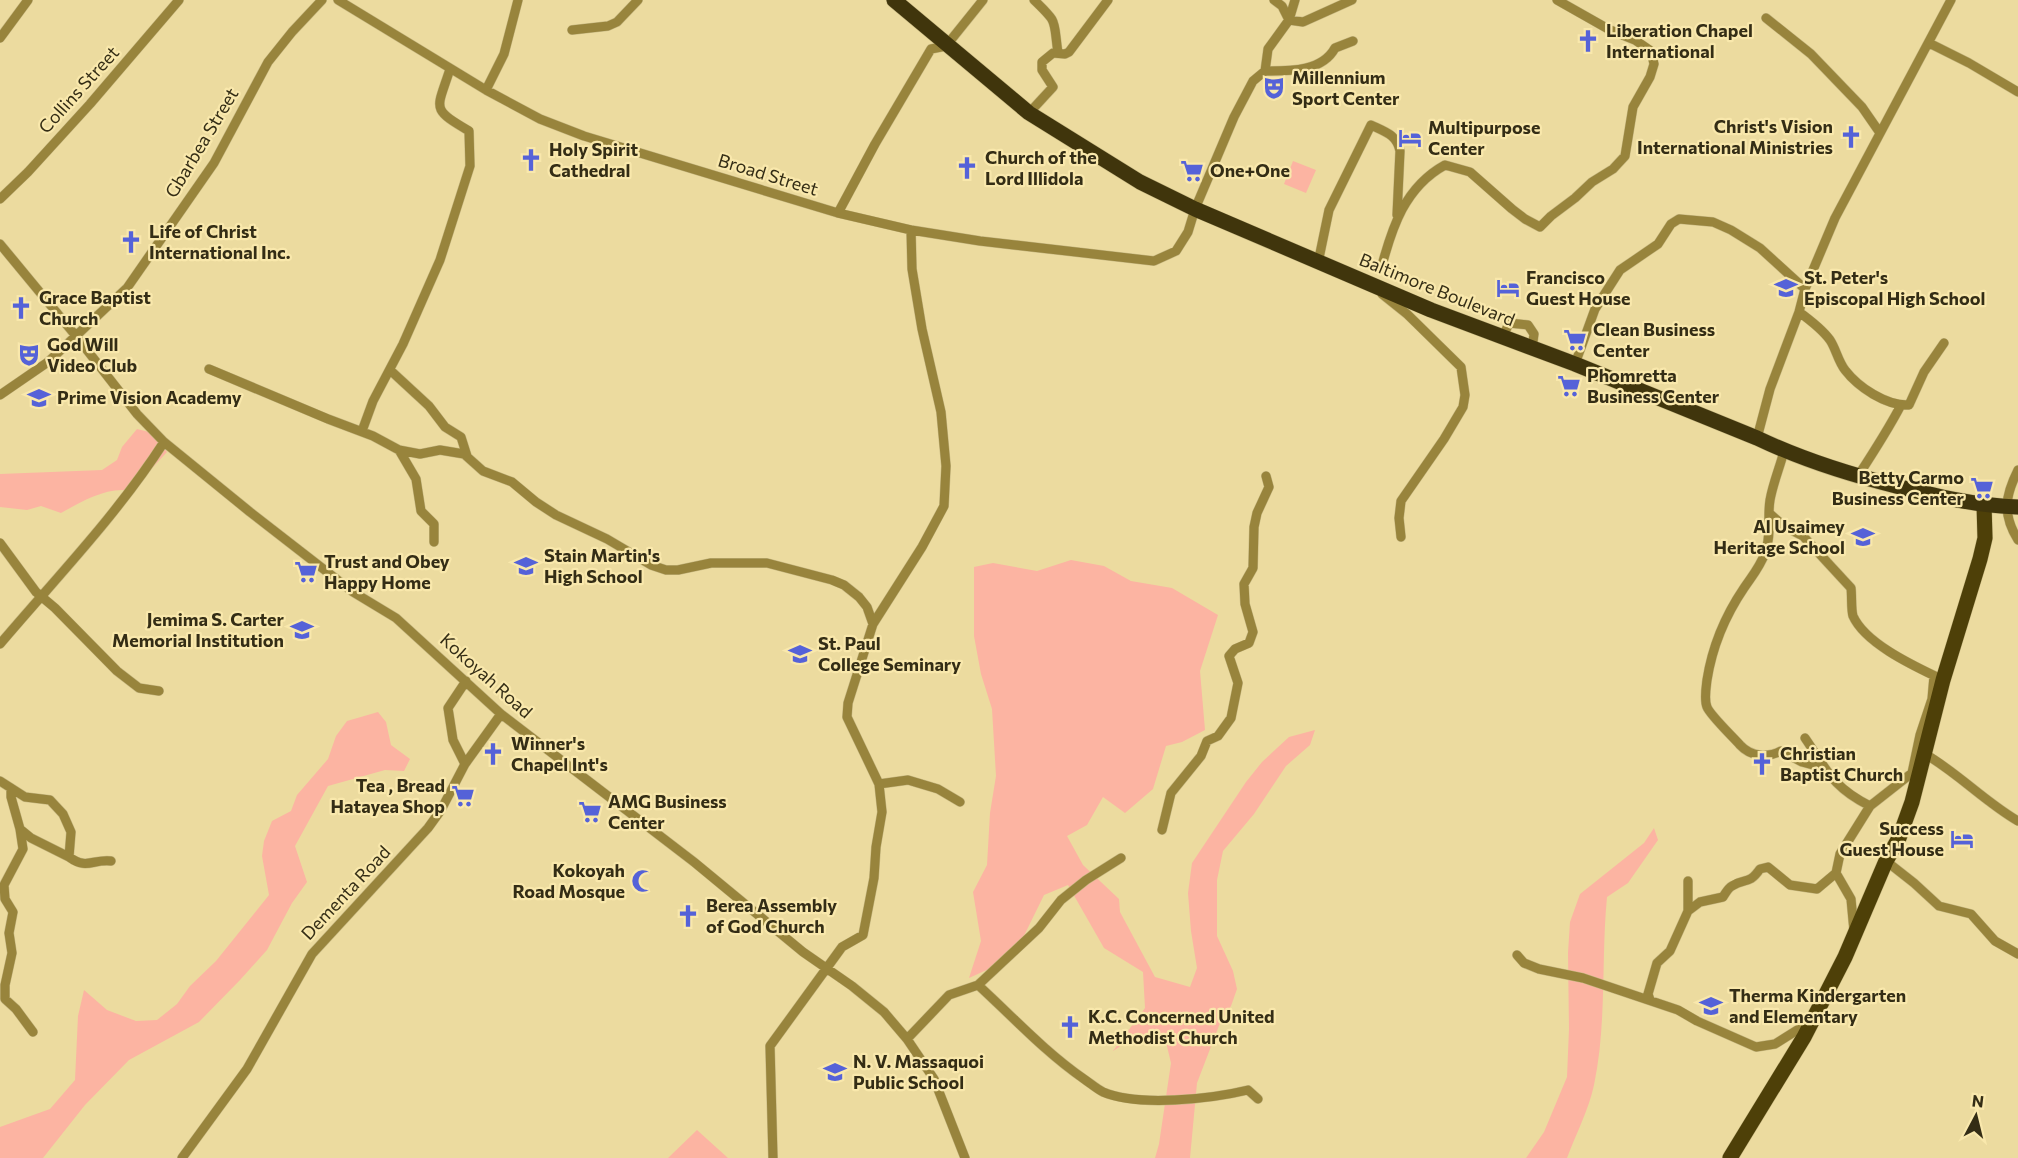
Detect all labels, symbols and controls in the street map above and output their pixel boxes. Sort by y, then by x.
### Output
place label: Liberation Chapel International [1606,19,1753,62]
church icon: Liberation Chapel International [1575,28,1601,54]
street label: Collins Street [33,41,123,137]
place label: Millennium Sport Center [1292,66,1400,109]
theatre icon: Millennium Sport Center [1261,75,1287,101]
street label: Gbarbea Street [160,84,243,201]
place label: Christ's Vision International Ministries [1637,115,1833,158]
place label: Multipurpose Center [1428,116,1540,159]
church icon: Christ's Vision International Ministries [1838,124,1864,150]
hotel icon: Multipurpose Center [1397,125,1423,151]
place label: Holy Spirit Cathedral [549,138,638,181]
place label: Church of the Lord Illidola [985,146,1097,189]
church icon: Holy Spirit Cathedral [518,147,544,173]
street label: Broad Street [716,148,821,200]
church icon: Church of the Lord Illidola [954,155,980,181]
supermarket icon: One+One [1179,158,1205,184]
place label: One+One [1210,159,1290,181]
place label: Life of Christ International Inc. [149,220,291,263]
church icon: Life of Christ International Inc. [118,229,144,255]
street label: Baltimore Boulevard [1356,248,1518,330]
place label: Francisco Guest House [1526,266,1631,309]
place label: St. Peter's Episcopal High School [1804,266,1985,309]
hotel icon: Francisco Guest House [1495,275,1521,301]
school or university icon: St. Peter's Episcopal High School [1773,275,1799,301]
place label: Grace Baptist Church [39,286,151,329]
church icon: Grace Baptist Church [8,295,34,321]
place label: Clean Business Center [1593,318,1715,361]
supermarket icon: Clean Business Center [1562,327,1588,353]
place label: God Will Video Club [47,333,137,376]
theatre icon: God Will Video Club [16,342,42,368]
place label: Phomretta Business Center [1587,364,1720,407]
supermarket icon: Phomretta Business Center [1556,373,1582,399]
school or university icon: Prime Vision Academy [26,385,52,411]
place label: Prime Vision Academy [57,386,242,408]
place label: Betty Carmo Business Center [1832,466,1965,509]
supermarket icon: Betty Carmo Business Center [1969,475,1995,501]
place label: Al Usaimey Heritage School [1714,515,1845,558]
school or university icon: Al Usaimey Heritage School [1850,524,1876,550]
place label: Stain Martin's High School [544,544,660,587]
place label: Trust and Obey Happy Home [324,550,450,593]
school or university icon: Stain Martin's High School [513,553,539,579]
supermarket icon: Trust and Obey Happy Home [293,559,319,585]
place label: Jemima S. Carter Memorial Institution [112,608,285,651]
school or university icon: Jemima S. Carter Memorial Institution [289,617,315,643]
street label: Kokoyah Road [436,628,537,722]
place label: St. Paul College Seminary [818,632,961,675]
school or university icon: St. Paul College Seminary [787,641,813,667]
place label: Winner's Chapel Int's [511,732,608,775]
church icon: Winner's Chapel Int's [480,741,506,767]
place label: Christian Baptist Church [1780,742,1903,785]
church icon: Christian Baptist Church [1749,751,1775,777]
place label: Tea , Bread Hatayea Shop [331,774,445,817]
supermarket icon: Tea , Bread Hatayea Shop [450,783,476,809]
place label: AMG Business Center [608,790,727,833]
supermarket icon: AMG Business Center [577,799,603,825]
place label: Success Guest House [1839,817,1944,860]
hotel icon: Success Guest House [1949,826,1975,852]
street label: Dementa Road [296,841,394,944]
place label: Kokoyah Road Mosque [512,859,625,902]
mosque icon: Kokoyah Road Mosque [630,868,656,894]
place label: Berea Assembly of God Church [706,894,837,937]
church icon: Berea Assembly of God Church [675,903,701,929]
place label: Therma Kindergarten and Elementary [1729,984,1906,1027]
school or university icon: Therma Kindergarten and Elementary [1698,993,1724,1019]
place label: K.C. Concerned United Methodist Church [1088,1005,1274,1048]
church icon: K.C. Concerned United Methodist Church [1057,1014,1083,1040]
place label: N. V. Massaquoi Public School [853,1050,984,1093]
school or university icon: N. V. Massaquoi Public School [822,1059,848,1085]
north arrow [1946,1086,2006,1146]
text: N [1971,1090,1985,1111]

